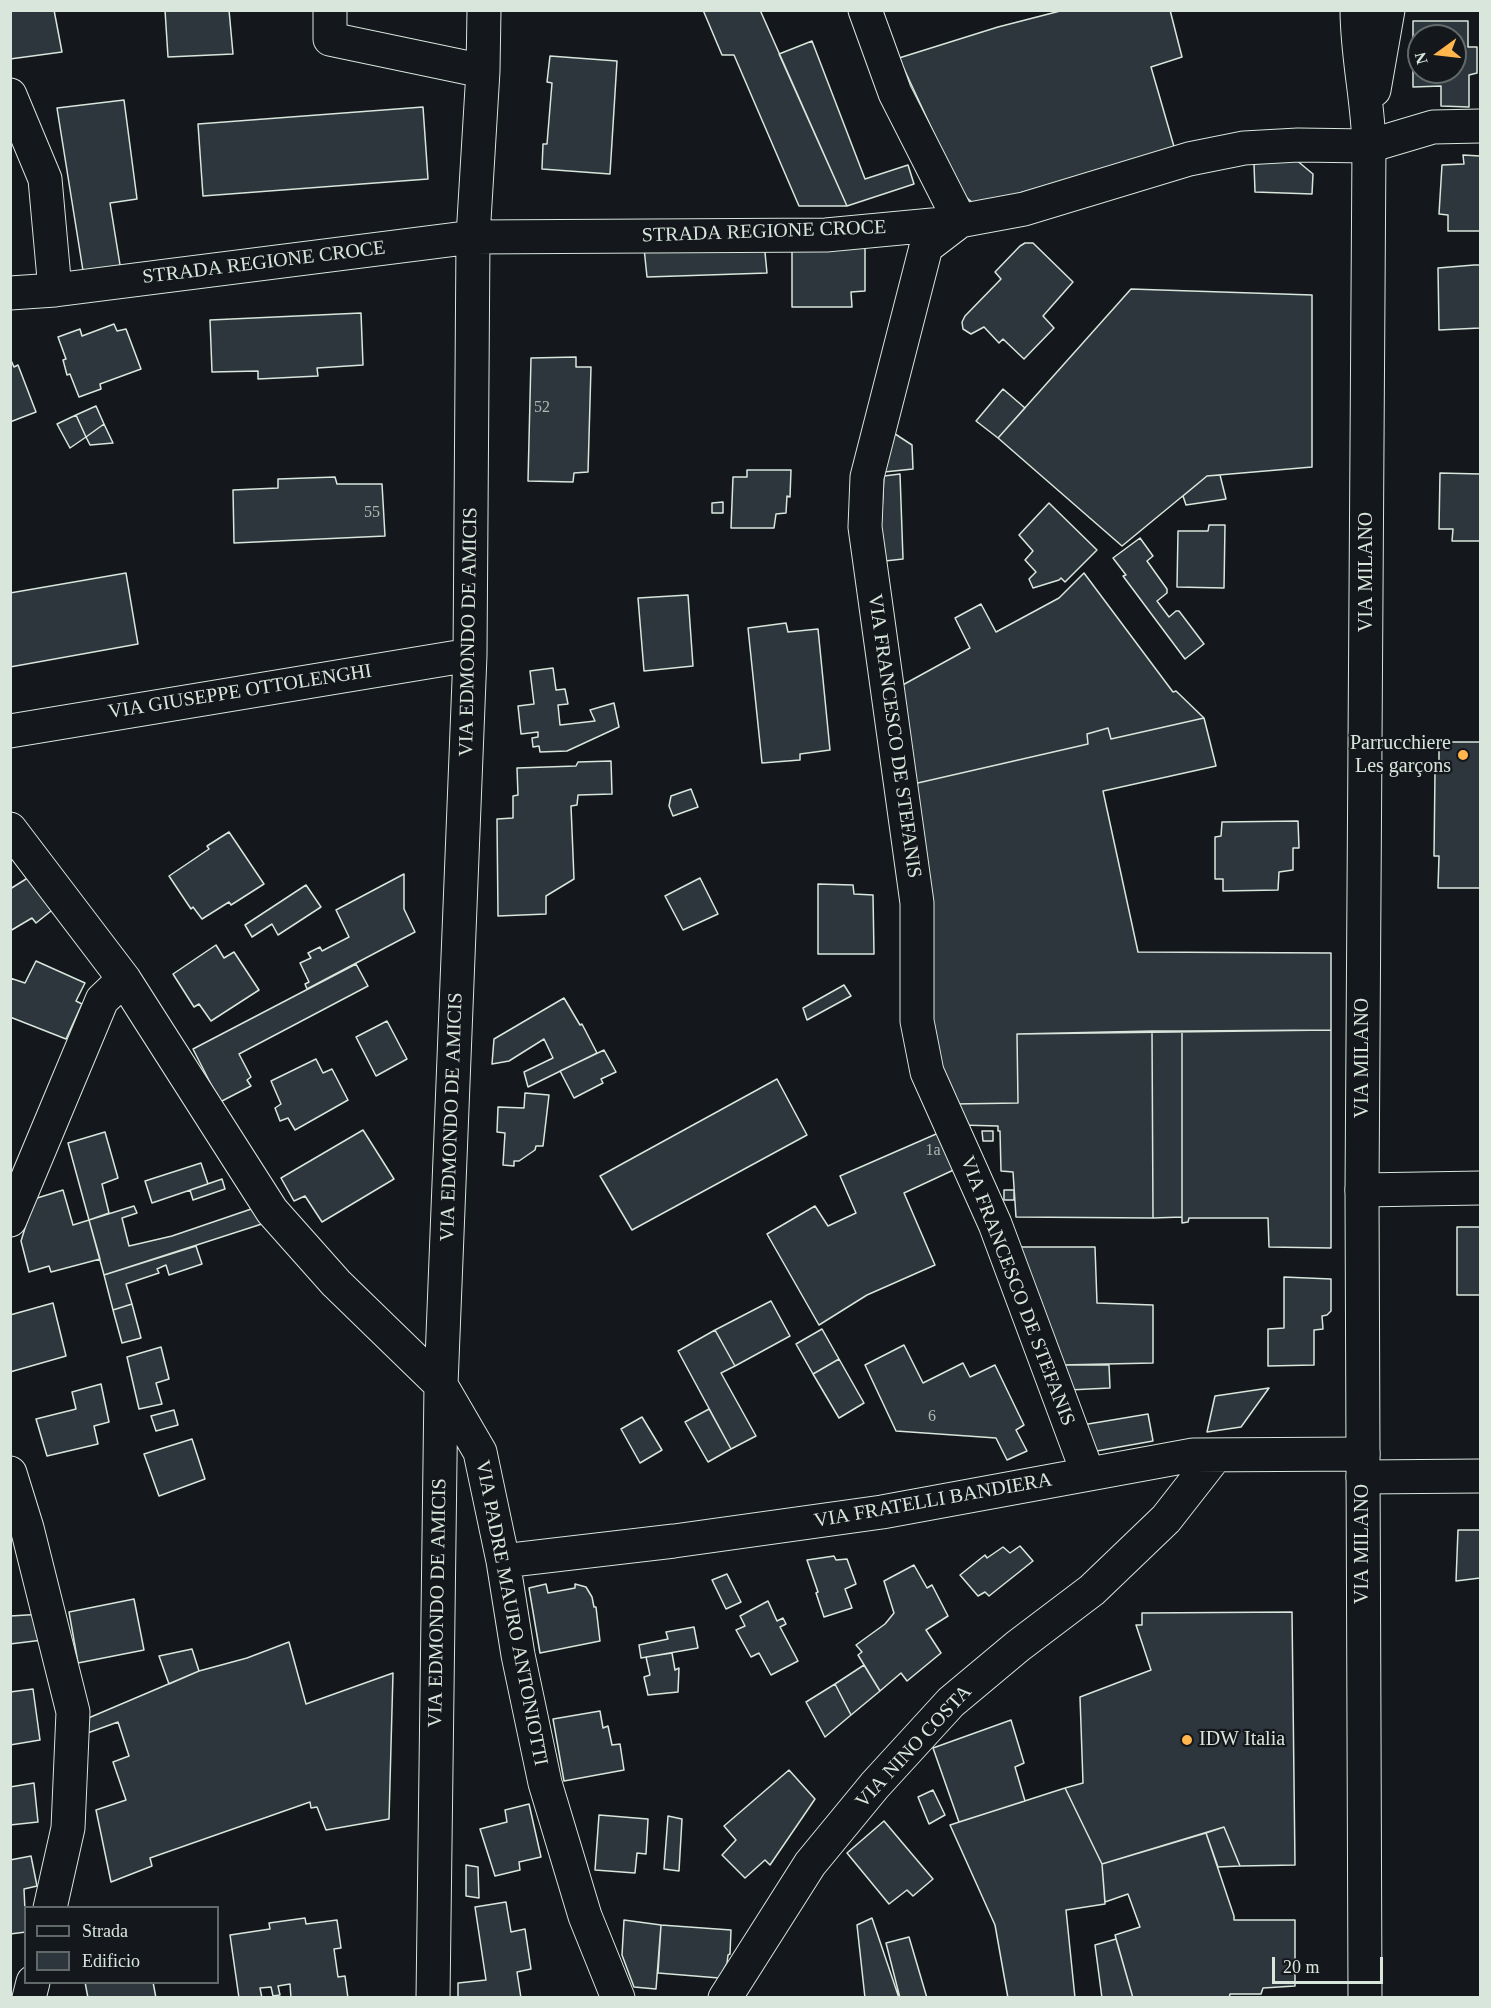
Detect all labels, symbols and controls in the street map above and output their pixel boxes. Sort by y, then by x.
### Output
north arrow [1407,24,1467,84]
text: N [1411,50,1431,66]
street label: STRADA REGIONE CROCE [641,216,887,248]
street label: STRADA REGIONE CROCE [141,236,387,290]
house number: 52 [534,398,550,418]
house number: 55 [364,503,380,523]
street label: VIA EDMONDO DE AMICIS [455,507,483,757]
street label: VIA MILANO [1355,512,1379,632]
street label: VIA FRANCESCO DE STEFANIS [862,592,926,880]
street label: VIA GIUSEPPE OTTOLENGHI [107,659,373,725]
place label: Parrucchiere Les garçons [1350,732,1451,779]
marker: Parrucchiere Les garçons [1456,748,1470,762]
street label: VIA EDMONDO DE AMICIS [436,992,468,1242]
street label: VIA MILANO [1351,998,1375,1118]
house number: 1a [925,1141,941,1161]
street label: VIA FRANCESCO DE STEFANIS [954,1153,1080,1429]
house number: 6 [928,1407,936,1427]
street label: VIA PADRE MAURO ANTONIOTTI [470,1458,552,1768]
street label: VIA FRATELLI BANDIERA [812,1468,1054,1534]
street label: VIA EDMONDO DE AMICIS [424,1478,452,1728]
street label: VIA MILANO [1351,1484,1375,1604]
street label: VIA NINO COSTA [851,1680,977,1814]
place label: IDW Italia [1199,1728,1285,1752]
marker: IDW Italia [1180,1733,1194,1747]
legend [24,1906,219,1984]
text: Strada [82,1921,128,1941]
scale bar [1275,1945,1386,1983]
text: Edificio [82,1951,140,1971]
text: 20 m [1283,1957,1320,1977]

